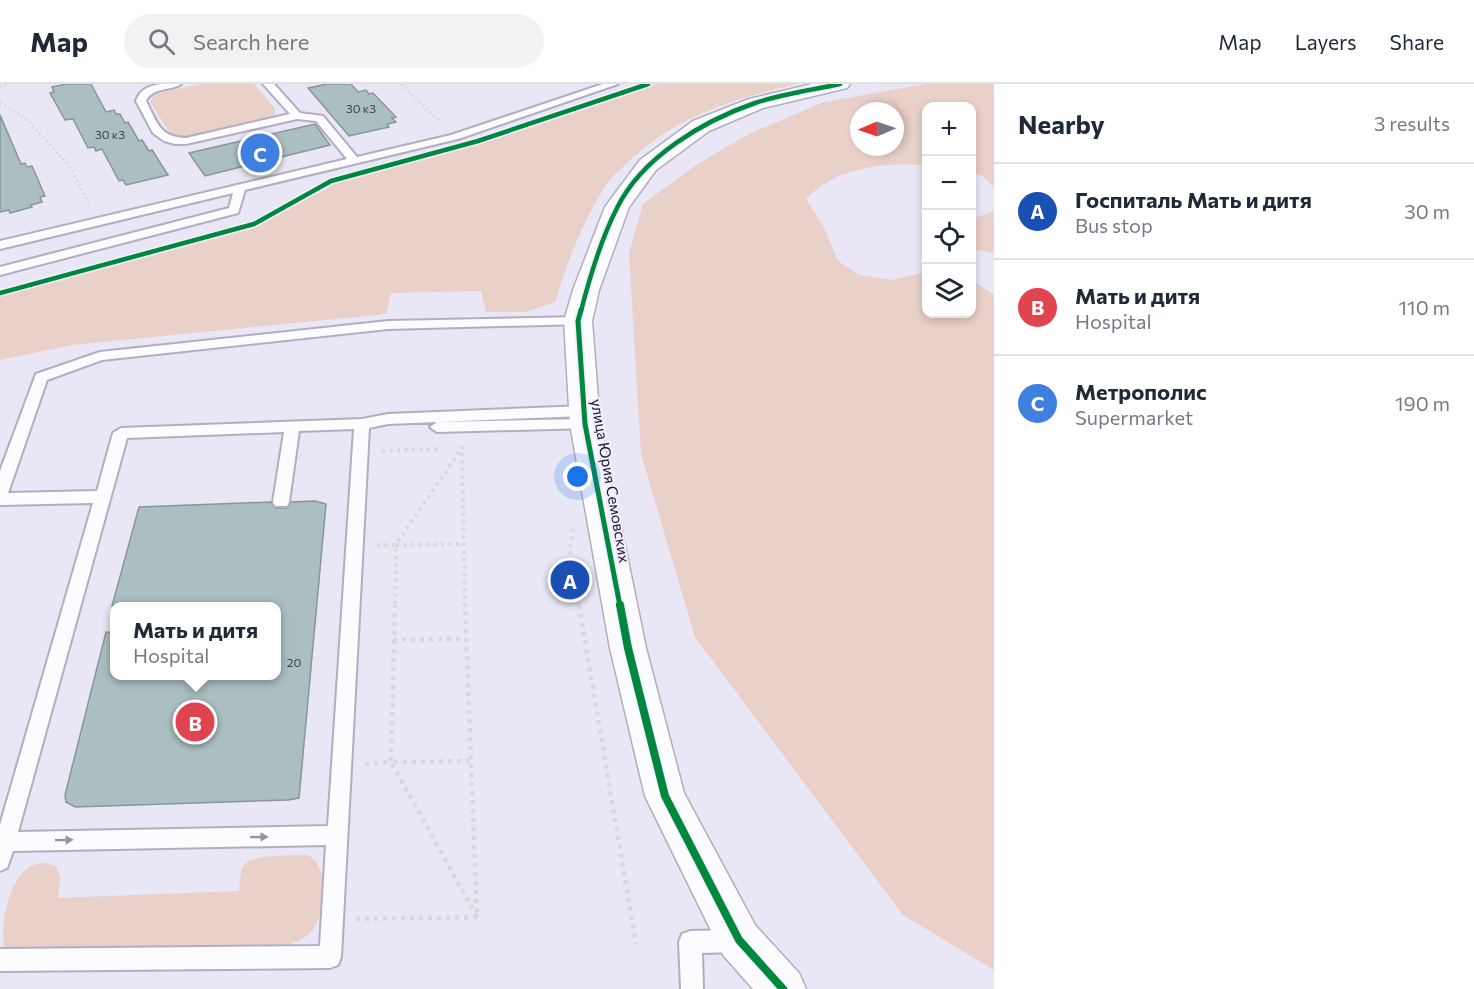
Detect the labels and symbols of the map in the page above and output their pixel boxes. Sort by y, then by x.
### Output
house number: 30 к3 [346,101,376,115]
north arrow [850,102,904,156]
house number: 30 к3 [95,127,125,141]
pin: C [240,130,280,176]
street label: улица Юрия Семовских [588,397,634,564]
your location [563,462,592,491]
pin: A [550,558,590,602]
house number: 20 [287,655,301,669]
pin: B [176,700,214,744]
one-way arrow [249,832,268,841]
one-way arrow [54,836,73,845]

